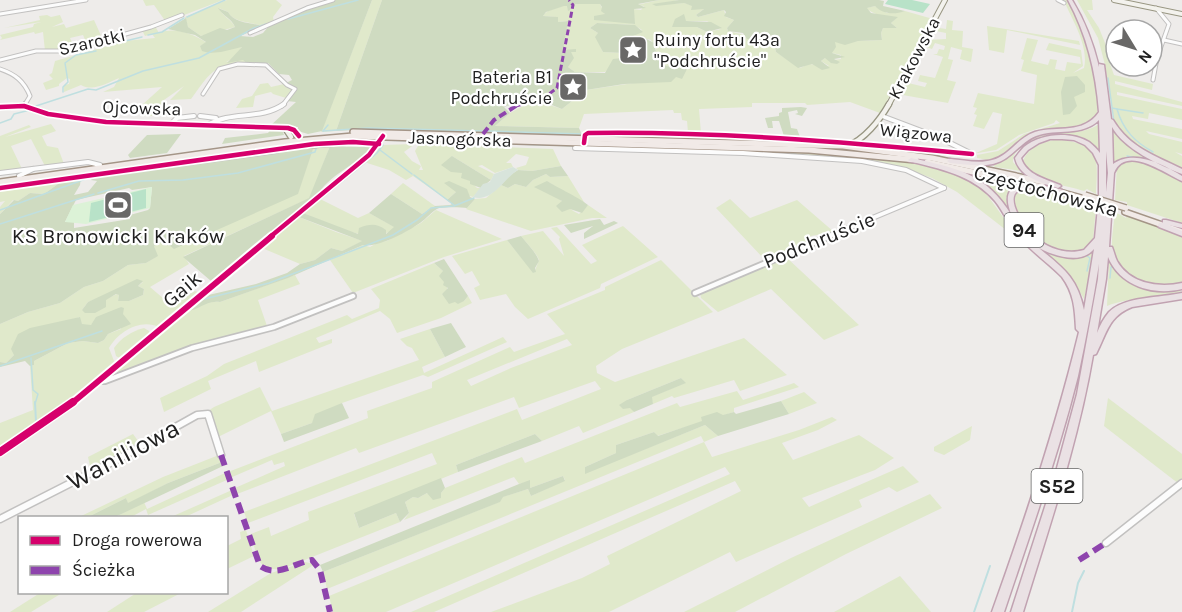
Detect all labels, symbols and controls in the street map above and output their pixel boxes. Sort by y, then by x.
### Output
street label: Krakowska [883,13,945,103]
north arrow [1104,18,1164,78]
street label: Szarotki [56,24,128,60]
place label: Ruiny fortu 43a "Podchruście" [654,29,780,72]
place icon: Ruiny fortu 43a "Podchruście" [617,34,649,66]
text: N [1134,47,1156,67]
place label: Bateria B1 Podchruście [451,66,552,109]
place icon: Bateria B1 Podchruście [557,71,589,103]
street label: Ojcowska [102,96,182,120]
street label: Wiązowa [879,118,953,148]
street label: Jasnogórska [408,126,512,152]
street label: Częstochowska [971,160,1121,222]
sports icon: KS Bronowicki Kraków [102,189,134,221]
street label: Podchruście [760,207,878,273]
road number: 94 [1004,213,1044,247]
place label: KS Bronowicki Kraków [12,224,224,248]
street label: Gaik [158,266,206,312]
street label: Waniliowa [62,412,185,497]
road number: S52 [1032,469,1082,503]
legend [18,516,228,594]
text: Droga rowerowa [72,529,203,551]
text: Ścieżka [72,558,135,581]

